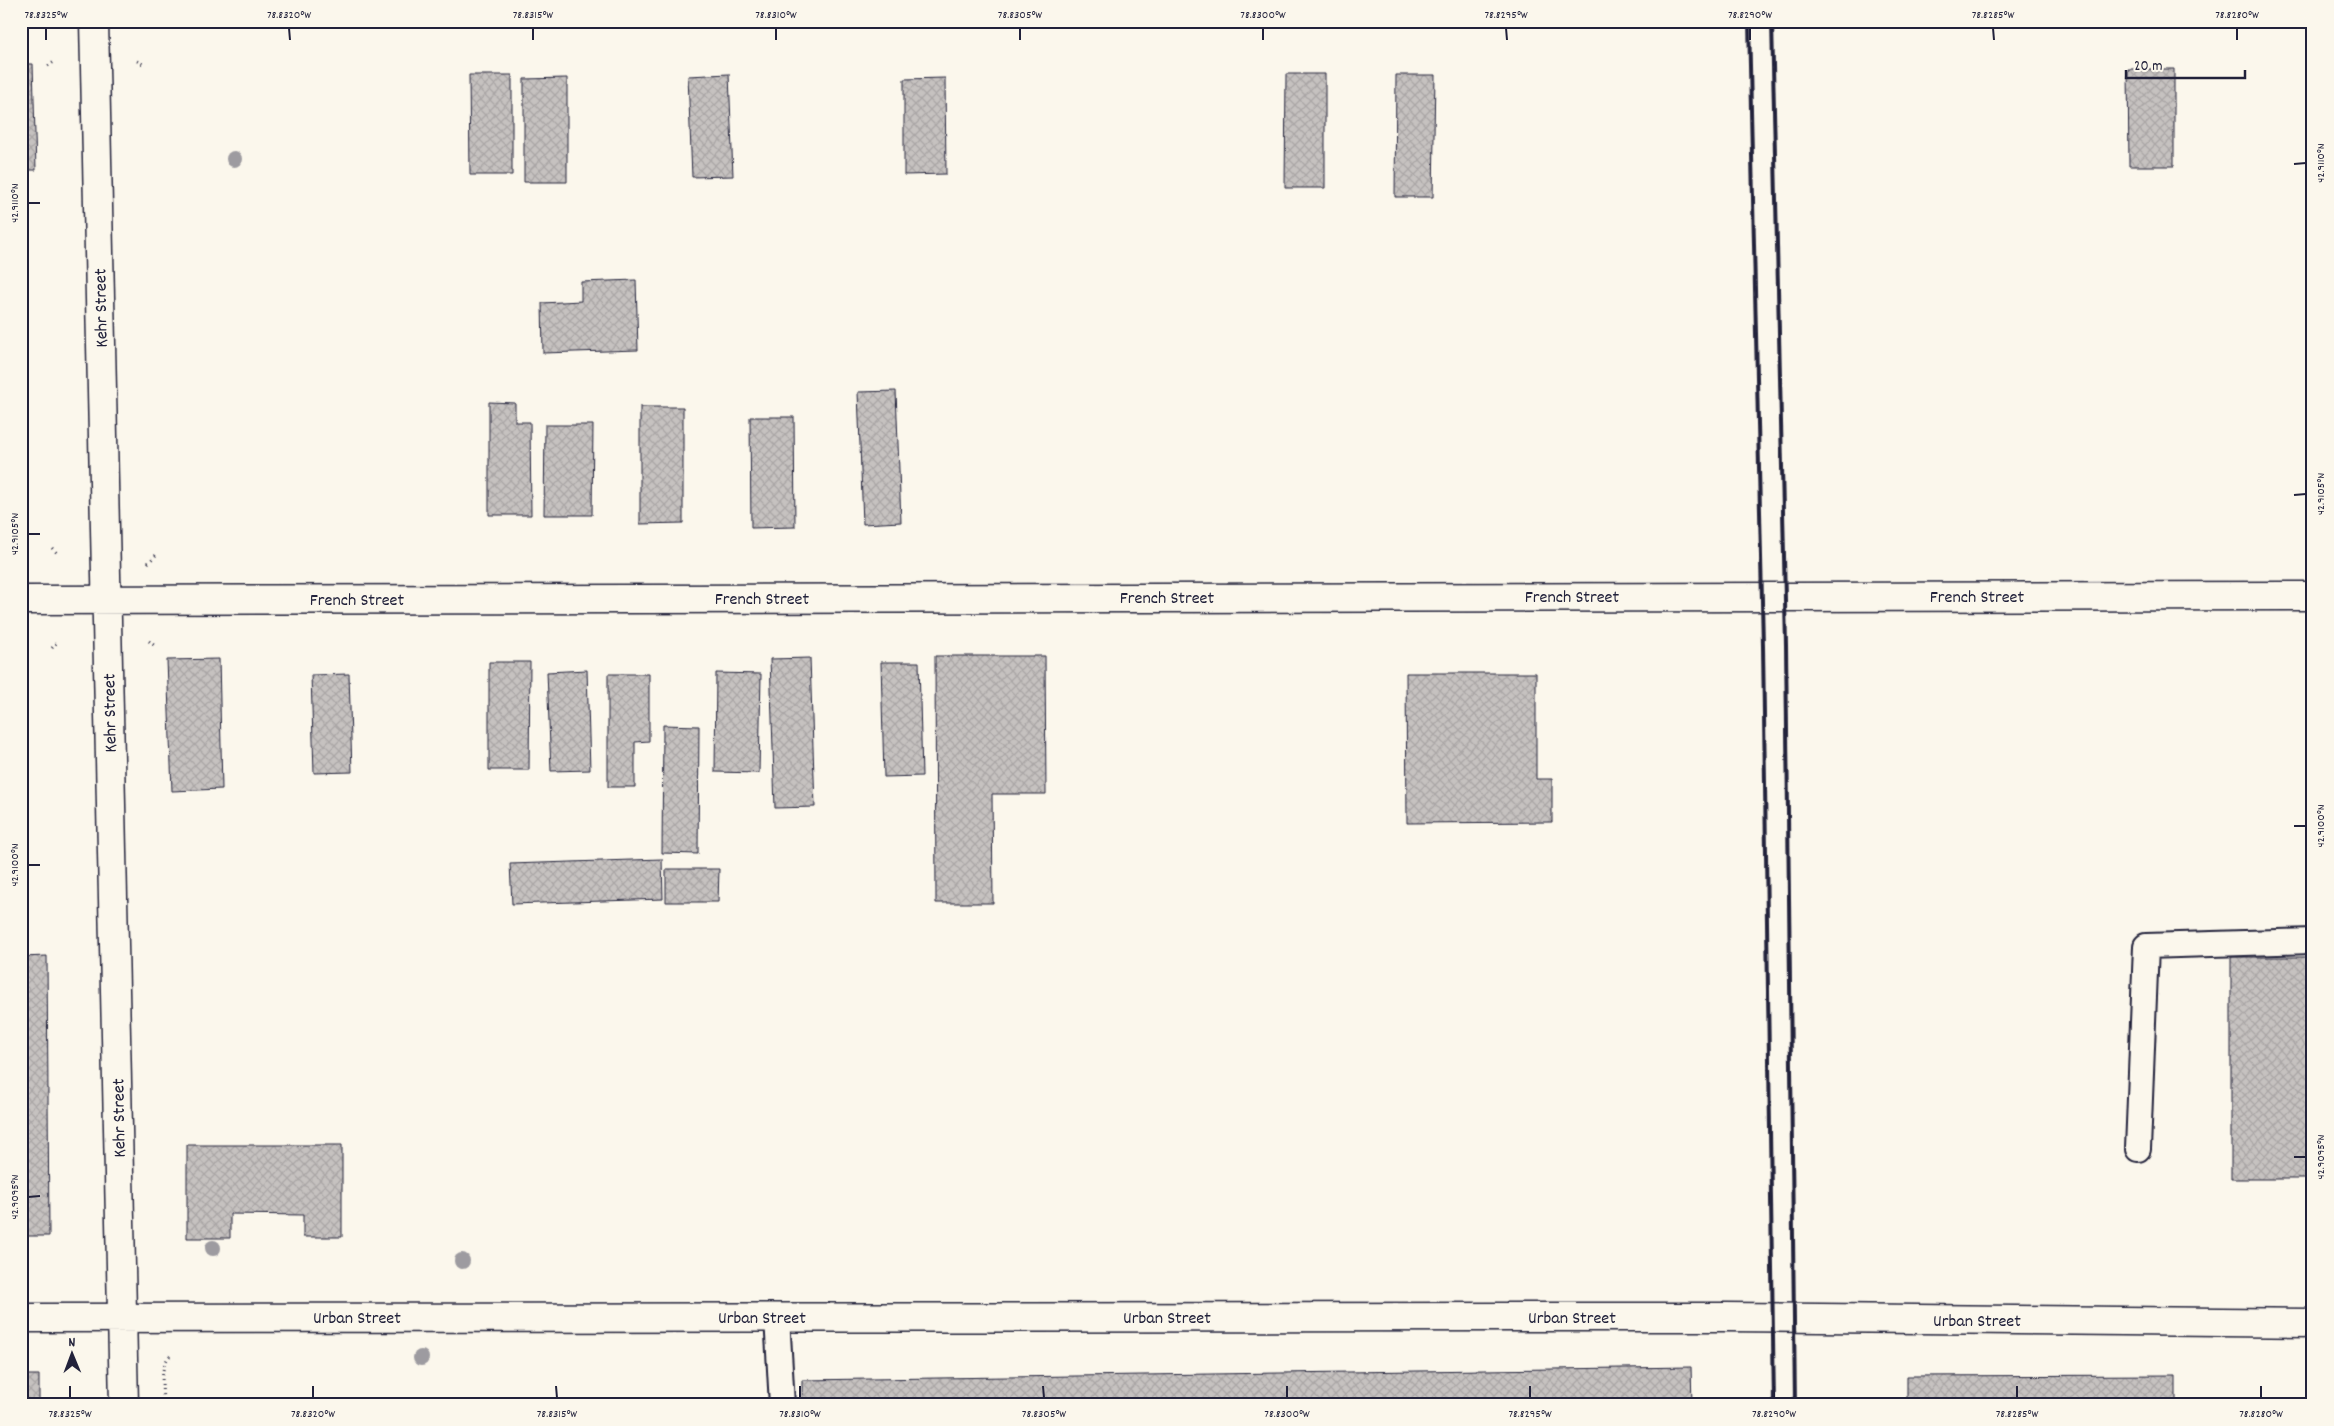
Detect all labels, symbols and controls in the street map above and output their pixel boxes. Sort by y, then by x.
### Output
text: 78.8325°W [24,7,68,24]
text: 78.8320°W [267,7,311,24]
text: 78.8315°W [513,7,553,24]
text: 78.8310°W [755,7,797,24]
text: 78.8305°W [998,7,1042,24]
text: 78.8300°W [1240,7,1286,24]
text: 78.8295°W [1484,7,1528,24]
text: 78.8290°W [1728,7,1772,24]
text: 78.8285°W [1972,7,2014,24]
text: 78.8280°W [2215,7,2259,24]
scale bar [2126,48,2245,80]
text: 20 m [2134,56,2162,78]
text: 42.9110°N [2313,143,2330,183]
text: 42.9110°N [7,183,24,223]
street label: Kehr Street [89,268,116,348]
text: 42.9105°N [2313,473,2330,515]
text: 42.9105°N [7,513,24,555]
street label: French Street [1525,586,1619,611]
street label: French Street [1930,586,2024,611]
street label: French Street [1120,587,1214,612]
street label: French Street [715,588,809,613]
street label: French Street [310,589,404,614]
street label: Kehr Street [98,673,125,753]
text: 42.9100°N [2313,804,2330,848]
text: 42.9100°N [7,843,24,887]
street label: Kehr Street [107,1078,134,1158]
text: 42.9095°N [2313,1134,2330,1180]
text: 42.9095°N [7,1174,24,1220]
street label: Urban Street [313,1307,401,1332]
street label: Urban Street [718,1307,806,1332]
street label: Urban Street [1123,1307,1211,1332]
street label: Urban Street [1528,1307,1616,1332]
street label: Urban Street [1933,1310,2021,1335]
north arrow [48,1328,98,1378]
text: N [68,1333,76,1353]
text: 78.8325°W [48,1406,92,1423]
text: 78.8320°W [291,1406,335,1423]
text: 78.8315°W [537,1406,577,1423]
text: 78.8310°W [779,1406,821,1423]
text: 78.8305°W [1022,1406,1066,1423]
text: 78.8300°W [1264,1406,1310,1423]
text: 78.8295°W [1508,1406,1552,1423]
text: 78.8290°W [1752,1406,1796,1423]
text: 78.8285°W [1996,1406,2038,1423]
text: 78.8280°W [2239,1406,2283,1423]

